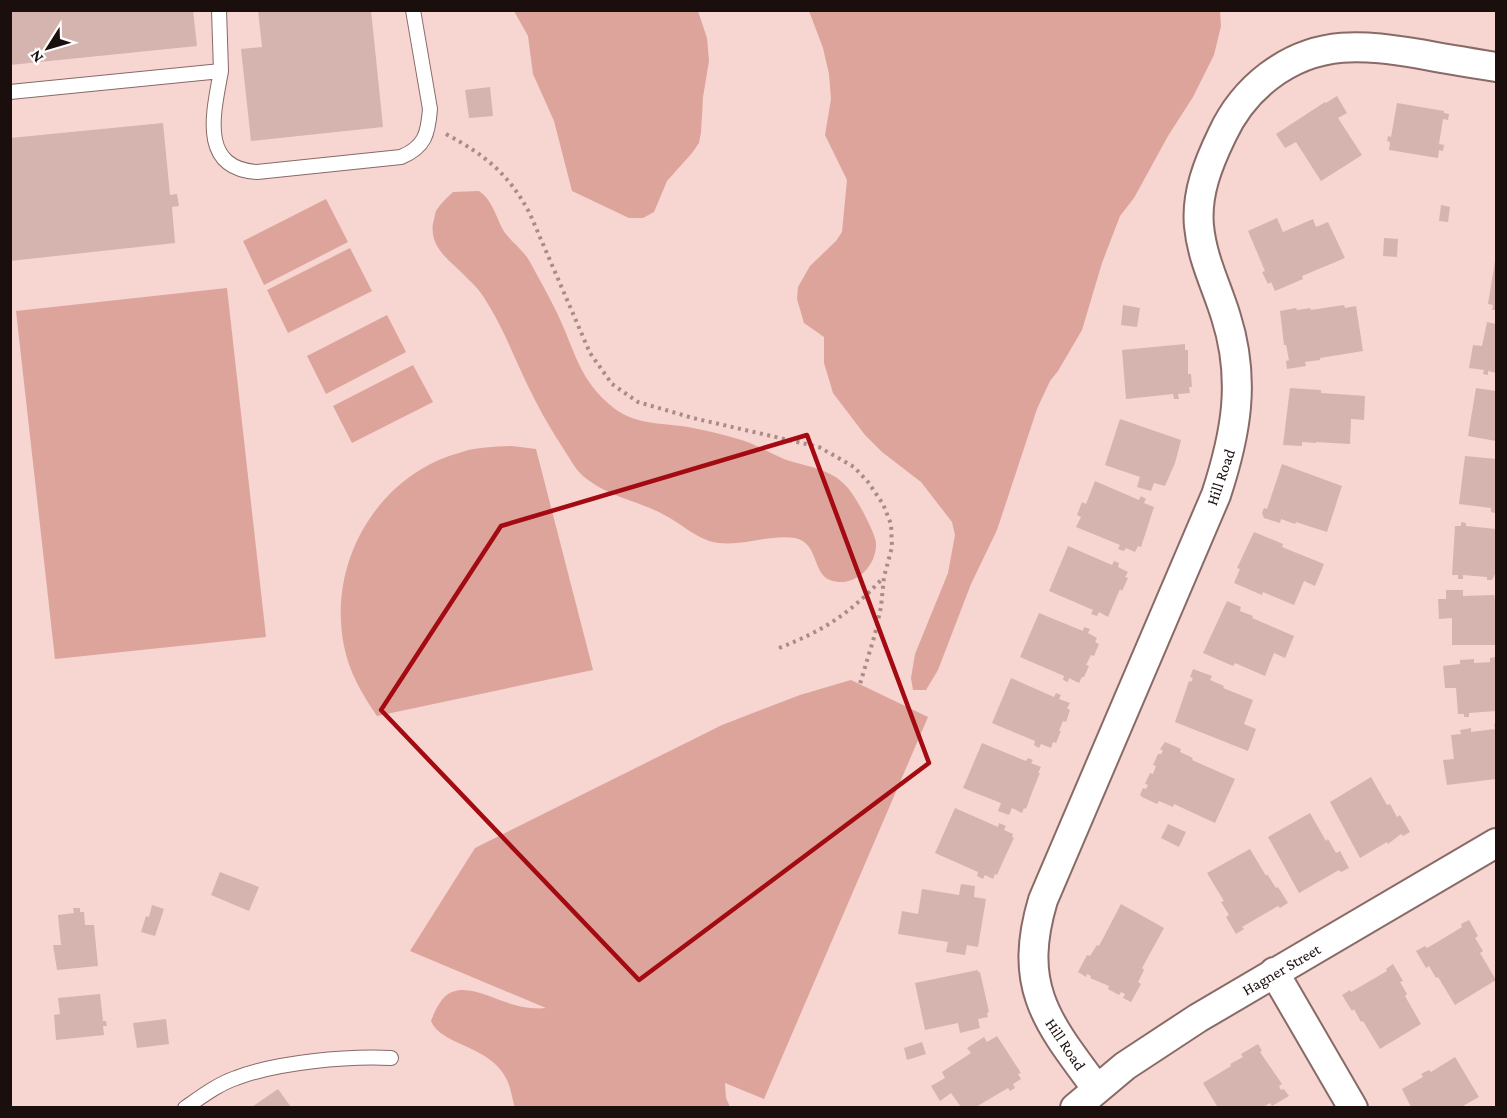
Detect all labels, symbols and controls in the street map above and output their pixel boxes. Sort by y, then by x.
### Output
north arrow [18,18,78,78]
text: N [26,47,46,66]
street label: Hill Road [1203,446,1238,508]
street label: Hagner Street [1239,940,1324,1000]
street label: Hill Road [1042,1015,1089,1074]

